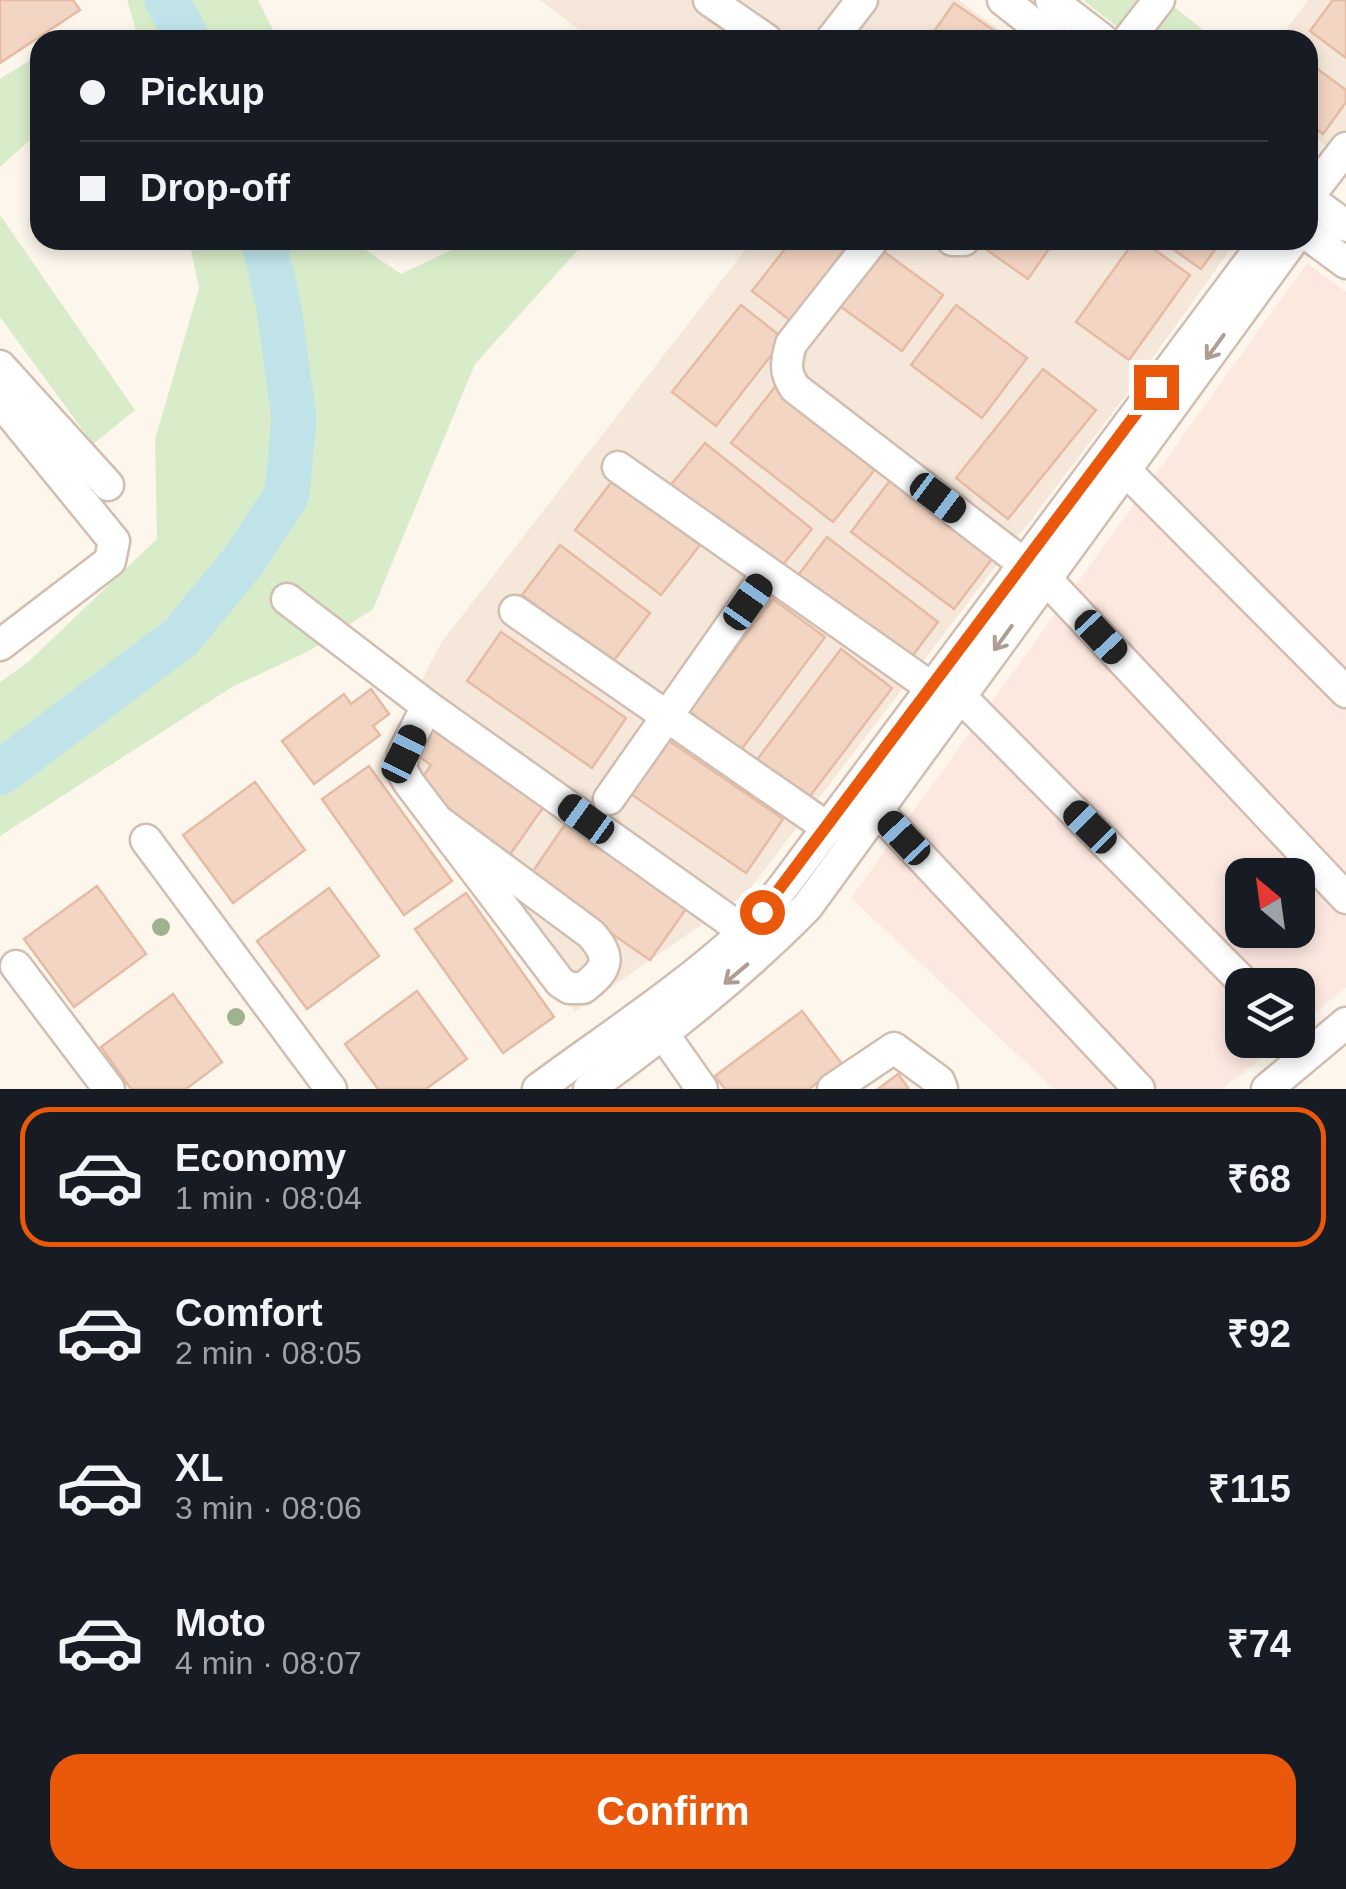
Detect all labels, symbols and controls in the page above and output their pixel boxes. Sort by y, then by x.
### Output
text: Pickup [140,71,265,113]
text: Drop-off [140,167,290,209]
one-way arrow [1205,333,1226,360]
route end [1134,365,1179,410]
car [905,468,971,528]
car [719,569,777,635]
car [1070,605,1132,669]
one-way arrow [993,624,1014,651]
car [377,720,431,788]
car [553,789,619,849]
car [1058,795,1122,859]
car [873,806,935,870]
north arrow [1225,858,1315,948]
map controls [1225,858,1315,1058]
route start [740,890,785,935]
one-way arrow [724,962,750,984]
button: layers [1225,968,1315,1058]
icon: car [55,1132,145,1222]
text: Economy [175,1137,346,1179]
text: ₹68 [1227,1158,1291,1200]
text: 1 min · 08:04 [175,1180,362,1216]
icon: car [55,1287,145,1377]
text: Comfort [175,1292,323,1334]
text: ₹92 [1227,1313,1291,1355]
text: 2 min · 08:05 [175,1335,362,1371]
icon: car [55,1442,145,1532]
text: XL [175,1447,224,1489]
text: ₹115 [1208,1468,1291,1510]
text: 3 min · 08:06 [175,1490,362,1526]
icon: car [55,1597,145,1687]
text: Moto [175,1602,266,1644]
text: ₹74 [1227,1623,1291,1665]
text: 4 min · 08:07 [175,1645,362,1681]
button: Confirm [50,1754,1296,1869]

